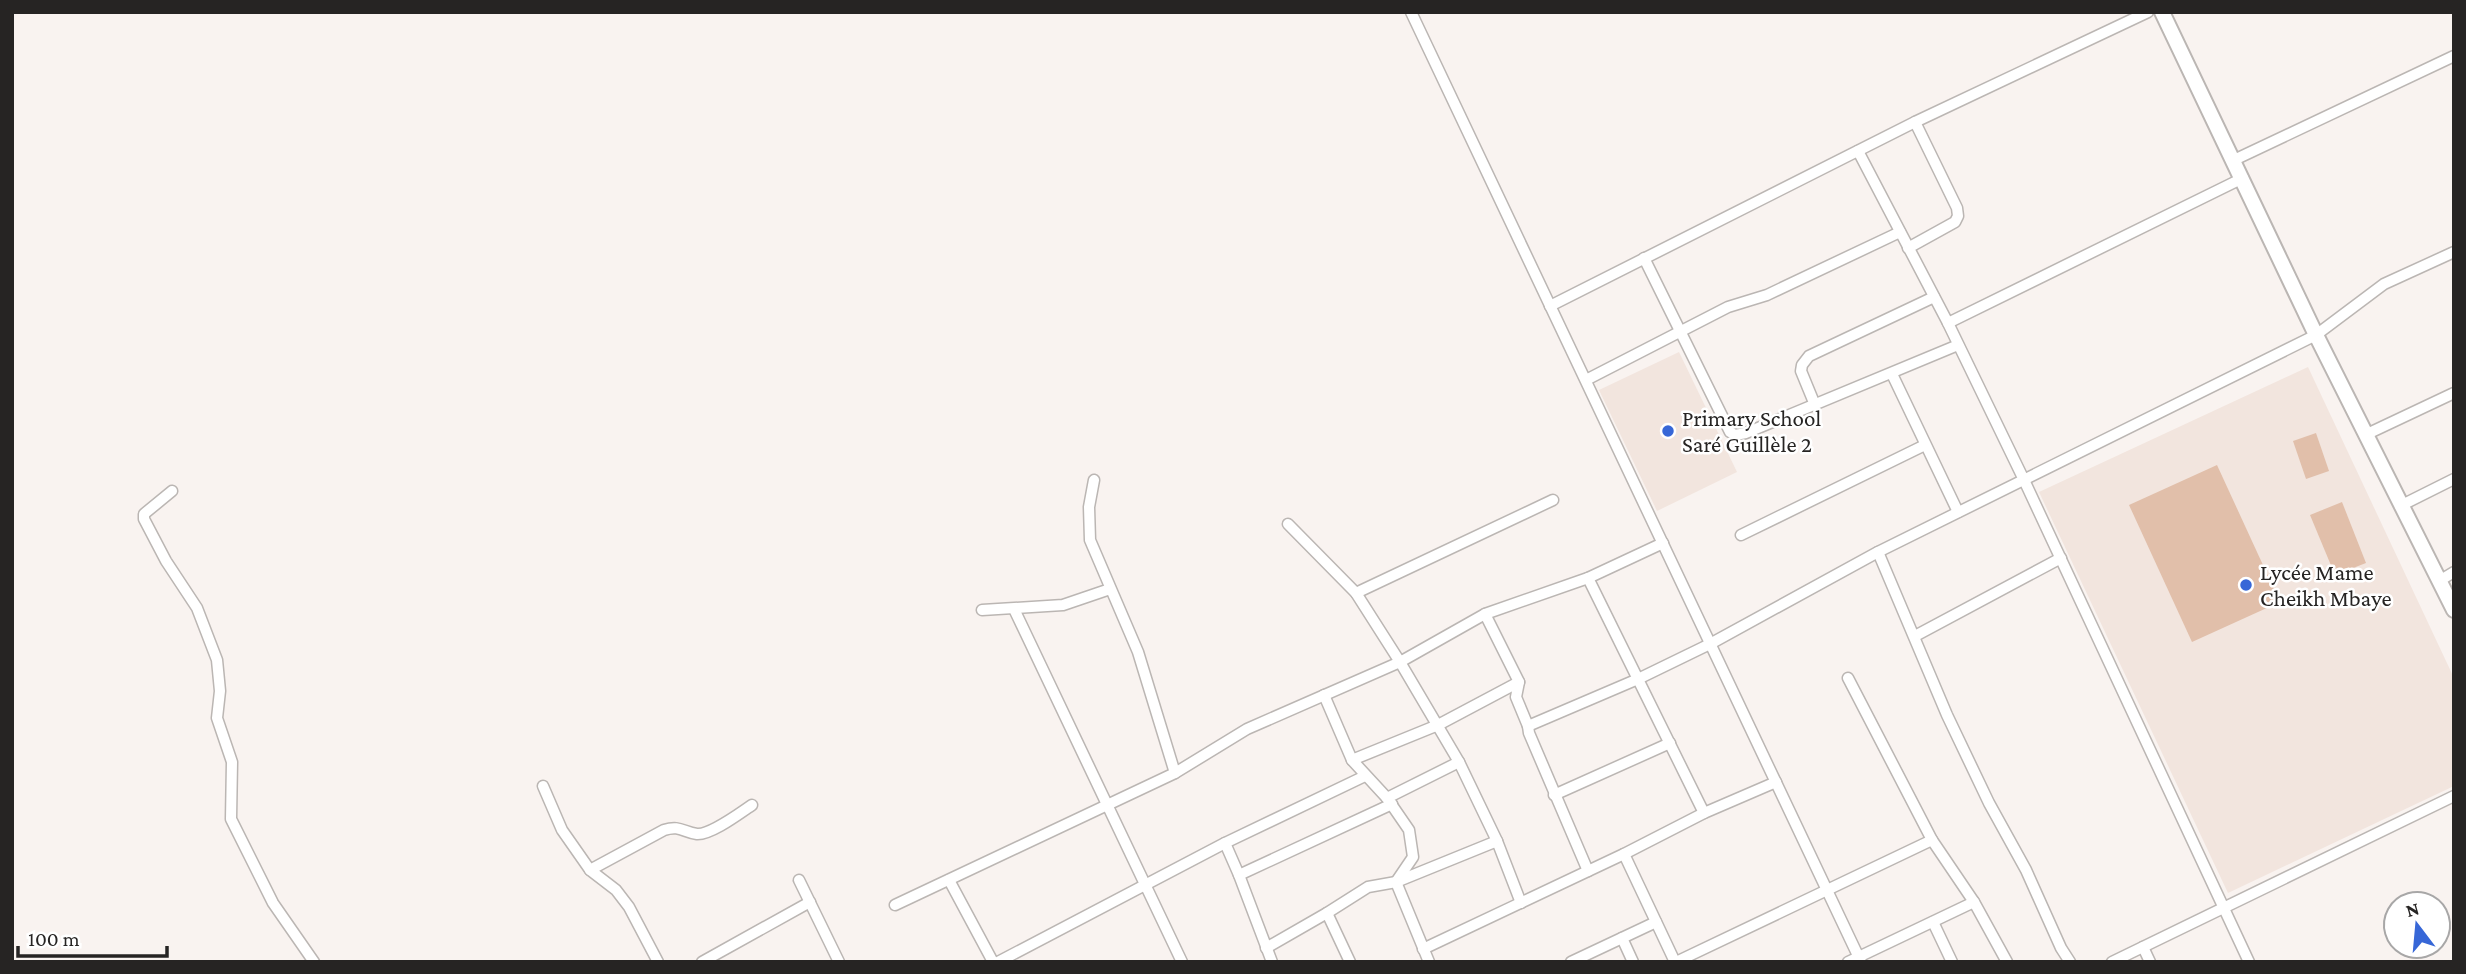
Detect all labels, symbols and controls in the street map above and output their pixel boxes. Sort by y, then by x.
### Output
place label: Primary School Saré Guillèle 2 [1682,405,1821,457]
marker: Primary School Saré Guillèle 2 [1660,423,1676,439]
place label: Lycée Mame Cheikh Mbaye [2260,559,2392,611]
marker: Lycée Mame Cheikh Mbaye [2238,577,2254,593]
north arrow [2382,890,2452,960]
text: N [2403,897,2422,921]
scale bar [18,914,166,958]
text: 100 m [28,927,80,951]

